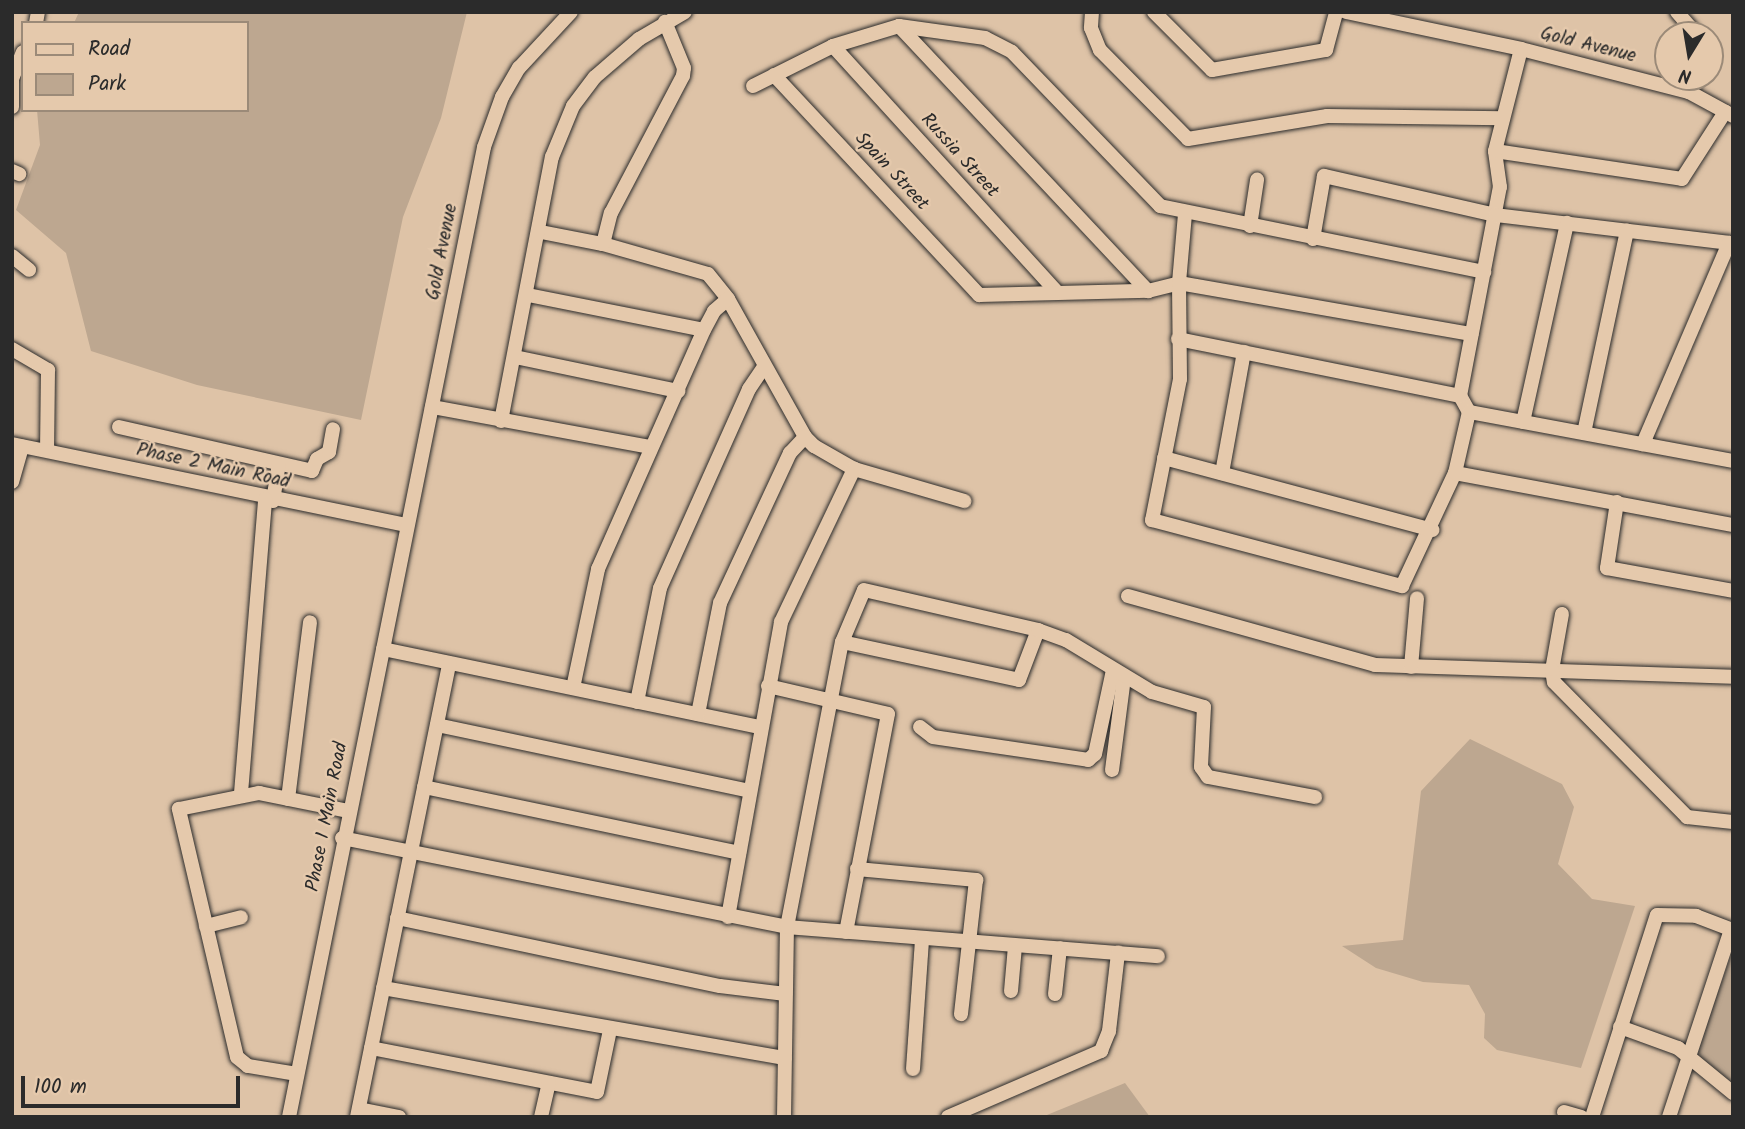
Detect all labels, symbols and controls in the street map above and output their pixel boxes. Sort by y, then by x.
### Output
legend [21,21,248,112]
north arrow [1654,21,1724,91]
street label: Gold Avenue [1538,23,1638,69]
text: Road [88,33,130,66]
text: N [1677,59,1694,91]
text: Park [88,68,126,101]
street label: Russia Street [915,109,1003,203]
street label: Spain Street [849,128,933,216]
street label: Gold Avenue [422,202,464,302]
street label: Phase 2 Main Road [134,440,292,494]
street label: Phase 1 Main Road [302,740,354,894]
scale bar [24,1062,243,1106]
text: 100 m [34,1071,87,1104]

